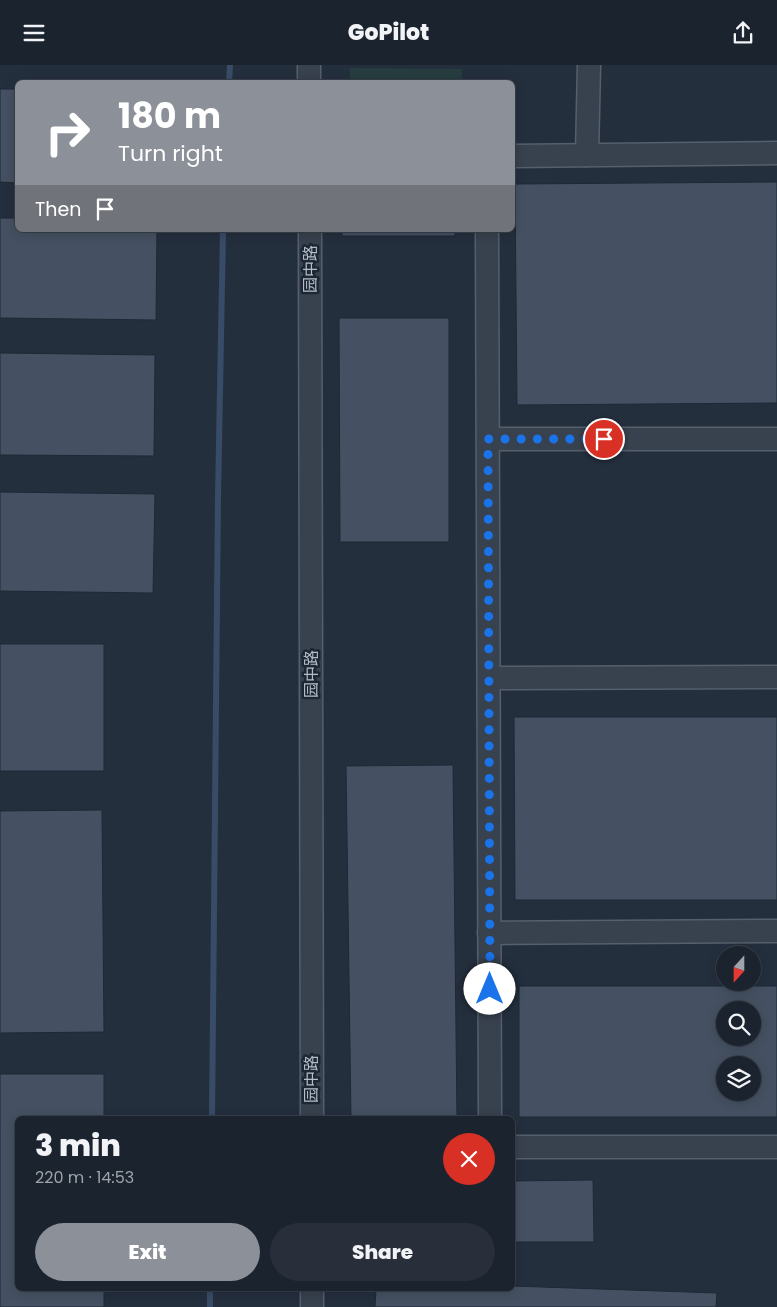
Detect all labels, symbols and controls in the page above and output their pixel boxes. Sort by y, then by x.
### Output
text: GoPilot [348,17,429,48]
icon: menu [20,19,48,47]
icon: share [729,19,757,47]
text: 180 m [118,91,221,140]
icon: right [35,100,100,165]
text: Turn right [118,138,223,169]
icon: arrive [91,195,119,223]
text: Then [35,196,81,223]
street label: 园中路 [299,245,322,293]
pin [583,418,625,460]
icon: arrive [590,425,618,453]
street label: 园中路 [300,650,323,698]
north arrow [716,946,761,991]
map controls [716,946,761,1101]
position arrow [463,962,515,1014]
button: search [716,1001,761,1046]
street label: 园中路 [300,1055,323,1103]
button: layers [716,1056,761,1101]
text: 3 min [35,1124,121,1167]
button: close [443,1133,495,1185]
text: 220 m · 14:53 [35,1166,134,1189]
button: Exit [35,1223,260,1281]
button: Share [270,1223,495,1281]

